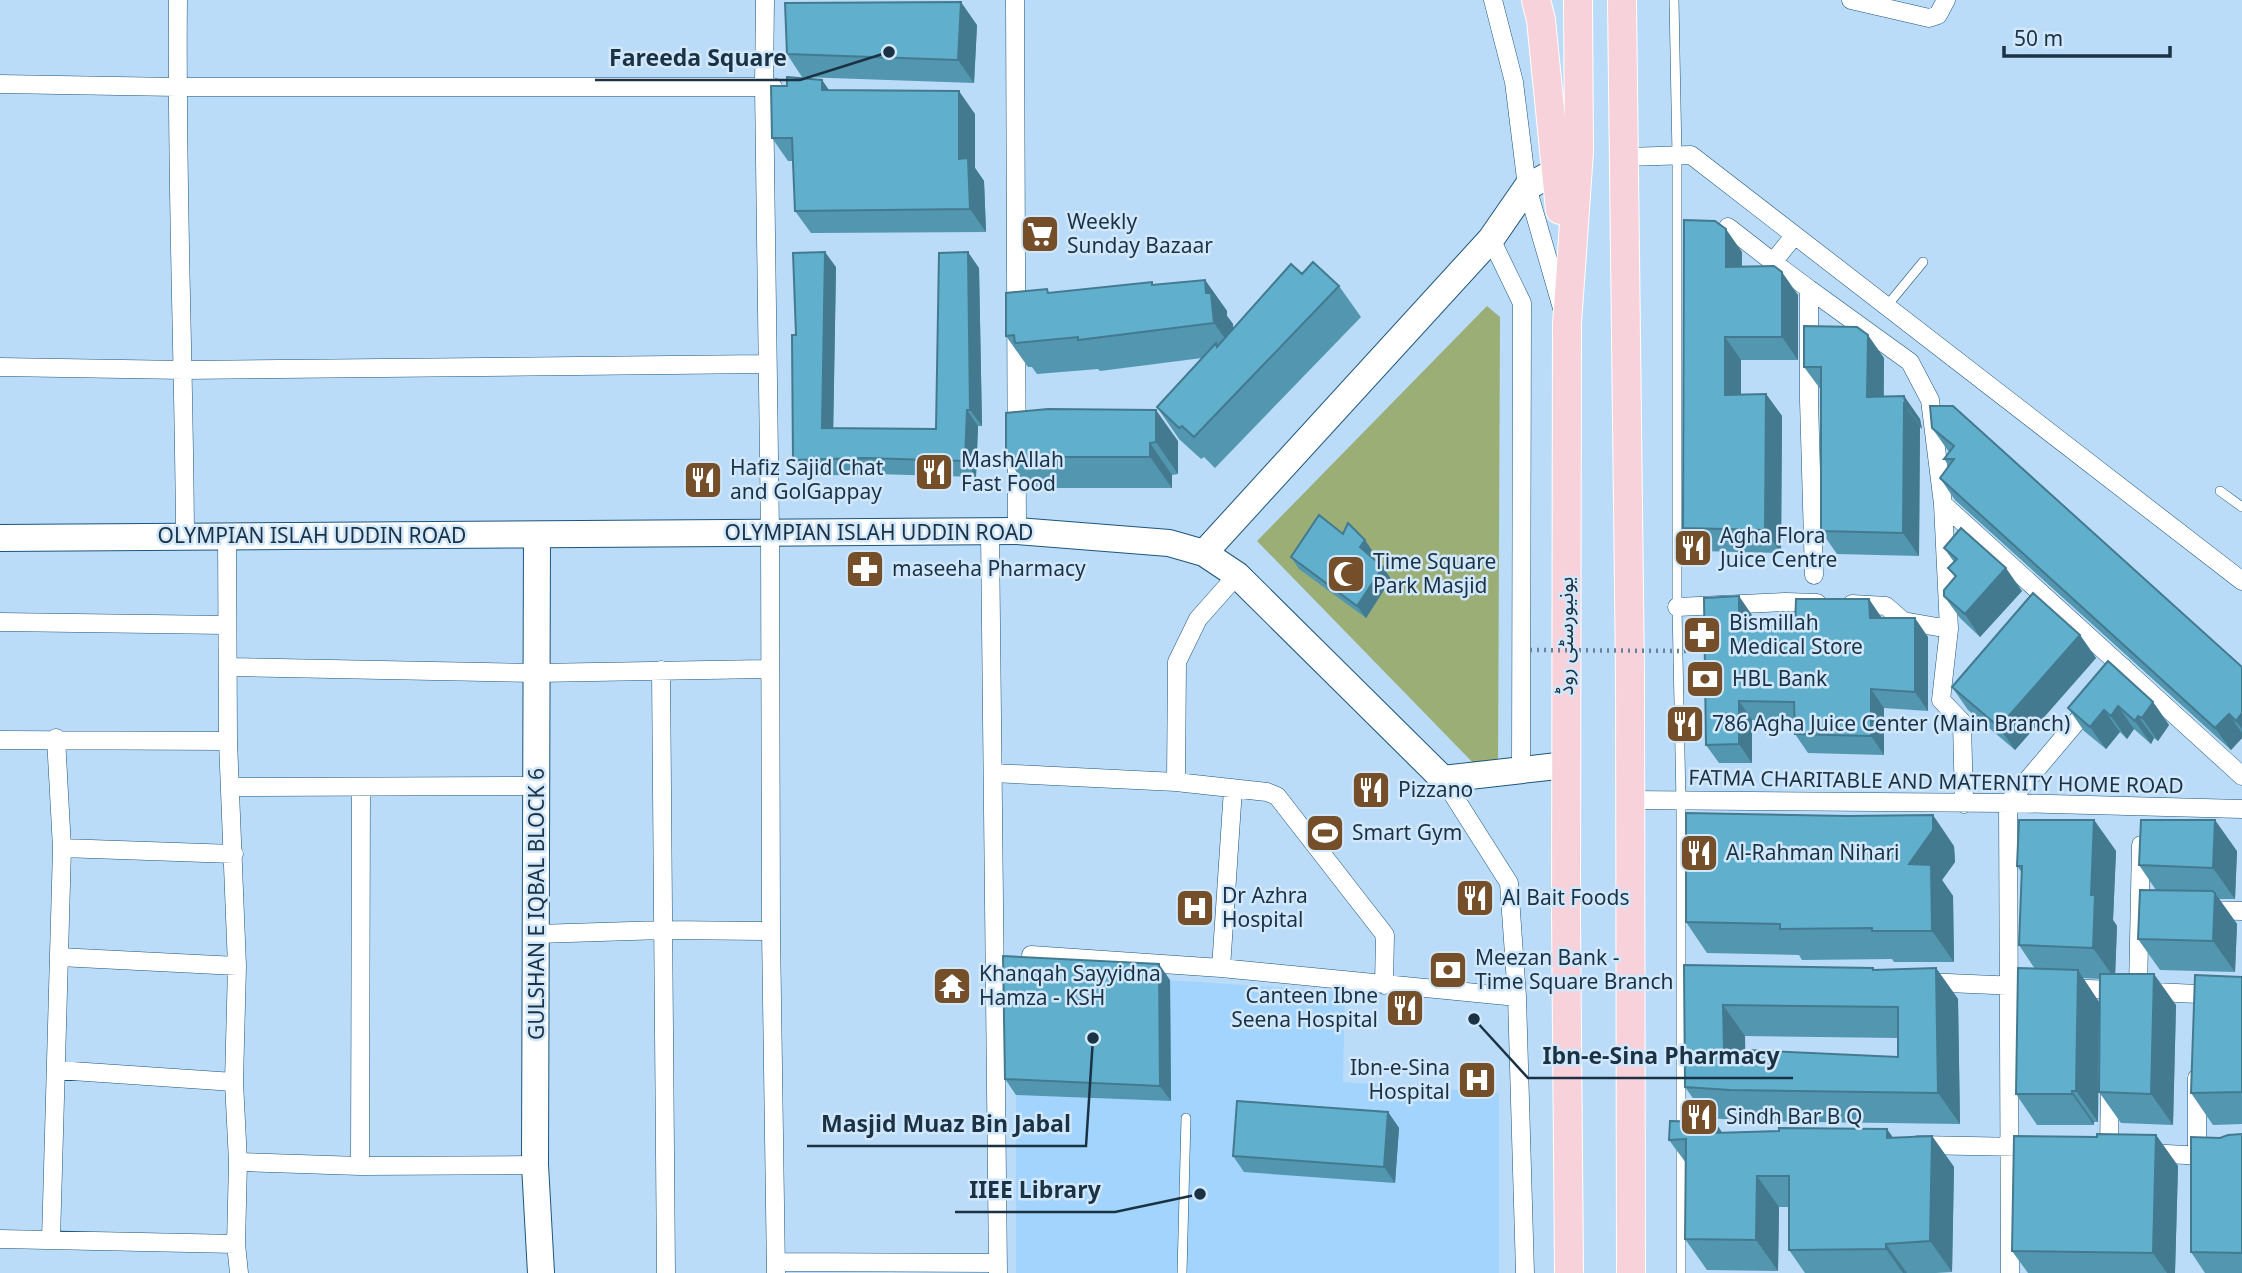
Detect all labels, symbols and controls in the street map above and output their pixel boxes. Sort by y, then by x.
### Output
scale bar [2004,14,2170,58]
text: 50 m [2014,17,2063,61]
text: Fareeda Square [609,34,787,83]
callout: Fareeda Square [595,36,800,80]
place label: Weekly Sunday Bazaar [1067,200,1213,268]
supermarket icon: Weekly Sunday Bazaar [1019,213,1061,255]
place label: MashAllah Fast Food [961,438,1064,506]
place label: Hafiz Sajid Chat and GolGappay [730,446,884,514]
restaurant icon: MashAllah Fast Food [913,451,955,493]
restaurant icon: Hafiz Sajid Chat and GolGappay [682,459,724,501]
street label: OLYMPIAN ISLAH UDDIN ROAD [725,511,1033,555]
street label: OLYMPIAN ISLAH UDDIN ROAD [158,514,466,558]
place label: Agha Flora Juice Centre [1718,514,1837,582]
restaurant icon: Agha Flora Juice Centre [1672,527,1714,569]
place label: Time Square Park Masjid [1373,540,1496,608]
place label: maseeha Pharmacy [892,547,1086,591]
pharmacy icon: maseeha Pharmacy [844,548,886,590]
mosque icon: Time Square Park Masjid [1325,553,1367,595]
street label: یونیورسٹی روڈ [1544,577,1588,696]
place label: Bismillah Medical Store [1729,601,1863,669]
pharmacy icon: Bismillah Medical Store [1681,614,1723,656]
place label: HBL Bank [1732,657,1828,701]
bank icon: HBL Bank [1684,658,1726,700]
place label: 786 Agha Juice Center (Main Branch) [1712,702,2070,746]
restaurant icon: 786 Agha Juice Center (Main Branch) [1664,703,1706,745]
street label: FATMA CHARITABLE AND MATERNITY HOME ROAD [1688,756,2184,808]
street label: GULSHAN E IQBAL BLOCK 6 [515,768,559,1040]
place label: Pizzano [1398,768,1473,812]
restaurant icon: Pizzano [1350,769,1392,811]
place label: Smart Gym [1352,811,1462,855]
sports icon: Smart Gym [1304,812,1346,854]
place label: Al-Rahman Nihari [1726,831,1900,875]
restaurant icon: Al-Rahman Nihari [1678,832,1720,874]
place label: Dr Azhra Hospital [1222,874,1308,942]
place label: Al Bait Foods [1502,876,1629,920]
restaurant icon: Al Bait Foods [1454,877,1496,919]
hospital icon: Dr Azhra Hospital [1174,887,1216,929]
place label: Meezan Bank - Time Square Branch [1475,936,1674,1004]
bank icon: Meezan Bank - Time Square Branch [1427,949,1469,991]
place label: Khanqah Sayyidna Hamza - KSH [979,952,1161,1020]
temple icon: Khanqah Sayyidna Hamza - KSH [931,965,973,1007]
place label: Canteen Ibne Seena Hospital [1231,974,1378,1042]
restaurant icon: Canteen Ibne Seena Hospital [1384,987,1426,1029]
text: Ibn-e-Sina Pharmacy [1543,1032,1780,1081]
callout: Ibn-e-Sina Pharmacy [1528,1034,1793,1078]
place label: Ibn-e-Sina Hospital [1350,1046,1450,1114]
hospital icon: Ibn-e-Sina Hospital [1456,1059,1498,1101]
place label: Sindh Bar B Q [1726,1095,1862,1139]
restaurant icon: Sindh Bar B Q [1678,1096,1720,1138]
text: Masjid Muaz Bin Jabal [821,1100,1071,1149]
callout: Masjid Muaz Bin Jabal [807,1102,1086,1146]
text: IIEE Library [969,1166,1102,1215]
callout: IIEE Library [955,1168,1115,1212]

